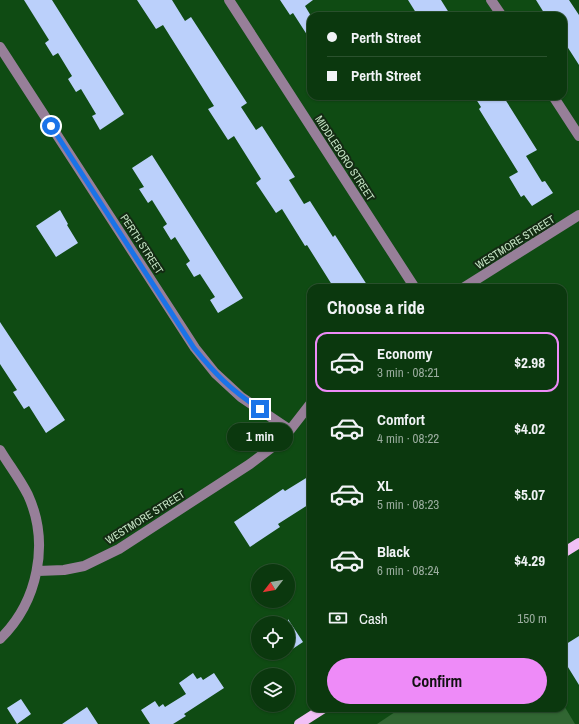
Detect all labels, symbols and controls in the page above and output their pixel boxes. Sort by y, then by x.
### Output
text: Perth Street [351,27,421,48]
text: Perth Street [351,65,421,86]
street label: MIDDLEBORO STREET [312,113,378,204]
route start [42,117,60,135]
street label: PERTH STREET [117,211,167,277]
street label: WESTMORE STREET [473,212,558,272]
text: Choose a ride [327,295,425,320]
text: Economy [377,343,432,364]
icon: car [329,344,365,380]
text: $2.98 [514,352,545,373]
text: 3 min · 08:21 [377,364,439,381]
route end [251,400,269,418]
text: Comfort [377,409,425,430]
icon: car [329,410,365,446]
text: $4.02 [514,418,545,439]
callout: 1 min [227,423,293,451]
text: 1 min [246,428,274,445]
text: 4 min · 08:22 [377,430,439,447]
text: XL [377,475,393,496]
icon: car [329,476,365,512]
text: $5.07 [514,484,545,505]
street label: WESTMORE STREET [103,487,188,547]
text: 5 min · 08:23 [377,496,439,513]
text: Black [377,541,410,562]
icon: car [329,542,365,578]
text: $4.29 [514,550,545,571]
text: 6 min · 08:24 [377,562,439,579]
north arrow [251,564,295,608]
map controls [251,564,295,712]
icon: cash [327,607,349,629]
text: Cash [359,608,388,629]
text: 150 m [517,610,547,627]
button: locate [251,616,295,660]
button: Confirm [327,658,547,704]
button: layers [251,668,295,712]

